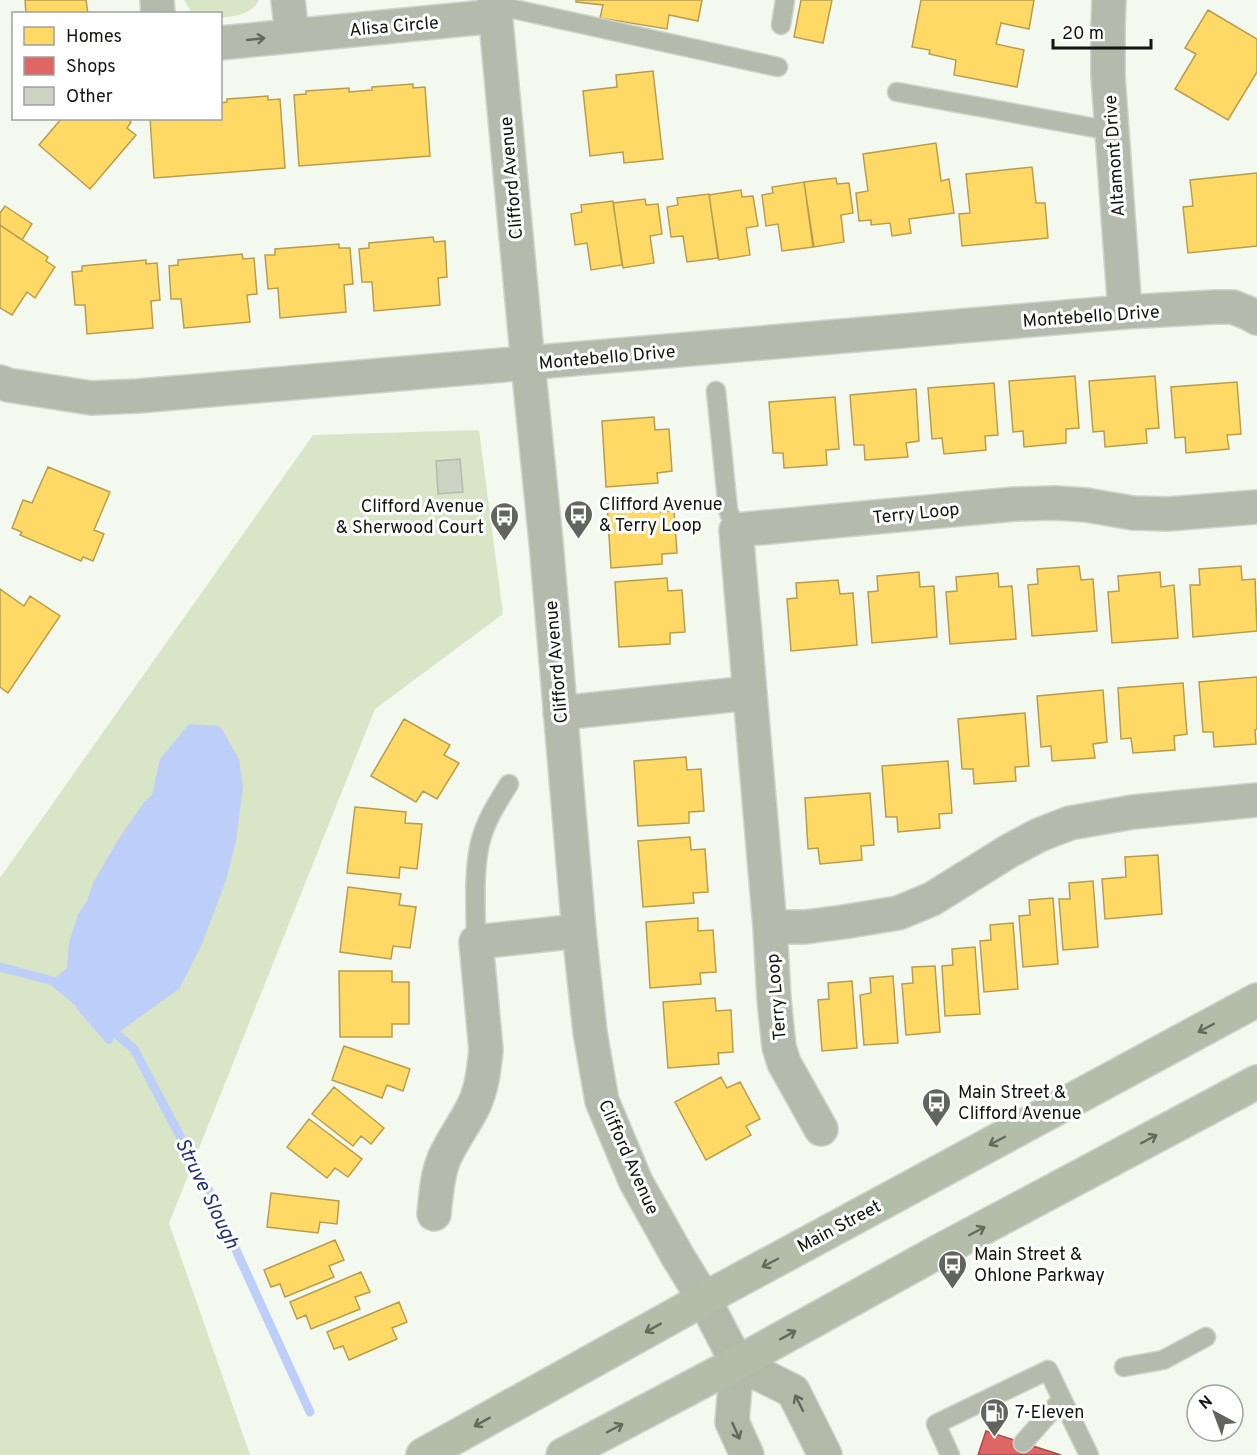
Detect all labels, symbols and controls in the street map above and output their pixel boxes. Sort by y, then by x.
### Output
legend [12,12,222,120]
street label: Alisa Circle [348,12,440,43]
scale bar [1053,12,1150,50]
text: 20 m [1062,23,1104,46]
text: Homes [66,26,122,49]
one-way arrow [246,33,265,44]
text: Shops [66,56,116,79]
text: Other [66,86,113,109]
street label: Altamont Drive [1100,94,1131,218]
street label: Clifford Avenue [496,115,529,240]
street label: Montebello Drive [1022,301,1160,334]
street label: Montebello Drive [538,341,676,376]
place label: Clifford Avenue & Terry Loop [599,494,722,538]
place label: Clifford Avenue & Sherwood Court [336,496,484,540]
bus stop icon: Clifford Avenue & Terry Loop [562,498,594,540]
street label: Terry Loop [872,499,961,530]
bus stop icon: Clifford Avenue & Sherwood Court [489,500,521,542]
street label: Clifford Avenue [541,599,574,724]
street label: Terry Loop [762,952,793,1041]
one-way arrow [1197,1023,1215,1034]
place label: Main Street & Clifford Avenue [958,1082,1081,1126]
bus stop icon: Main Street & Clifford Avenue [921,1086,953,1128]
street label: Clifford Avenue [592,1097,663,1219]
one-way arrow [1140,1133,1158,1144]
water label: Struve Slough [168,1134,244,1254]
one-way arrow [989,1135,1006,1147]
street label: Main Street [794,1196,886,1259]
one-way arrow [968,1225,986,1236]
place label: Main Street & Ohlone Parkway [974,1244,1105,1288]
bus stop icon: Main Street & Ohlone Parkway [937,1248,969,1290]
one-way arrow [762,1257,779,1269]
one-way arrow [644,1323,662,1334]
one-way arrow [779,1329,796,1341]
north arrow [1185,1383,1245,1443]
text: N [1196,1392,1217,1415]
one-way arrow [793,1394,804,1412]
fuel station icon: 7-Eleven [978,1396,1010,1438]
place label: 7-Eleven [1015,1402,1084,1425]
one-way arrow [474,1417,491,1429]
one-way arrow [731,1421,742,1439]
one-way arrow [606,1422,623,1434]

